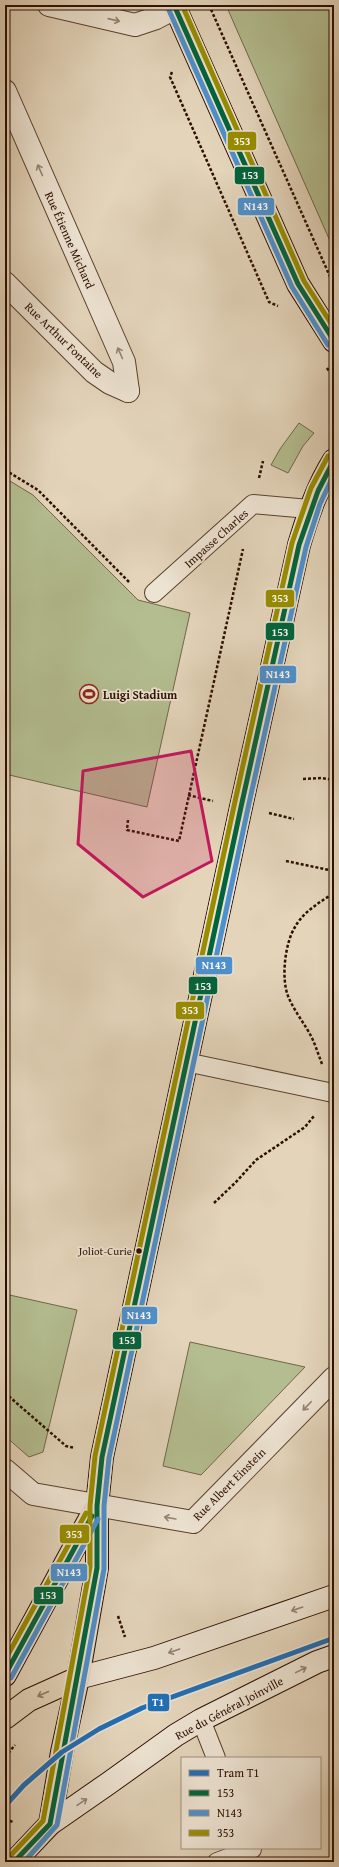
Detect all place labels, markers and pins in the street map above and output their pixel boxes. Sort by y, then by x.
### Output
sports icon: Luigi Stadium [78,683,100,705]
place label: Luigi Stadium [103,686,178,703]
place label: Joliot-Curie [77,1243,132,1259]
marker: Joliot-Curie [134,1246,144,1256]

